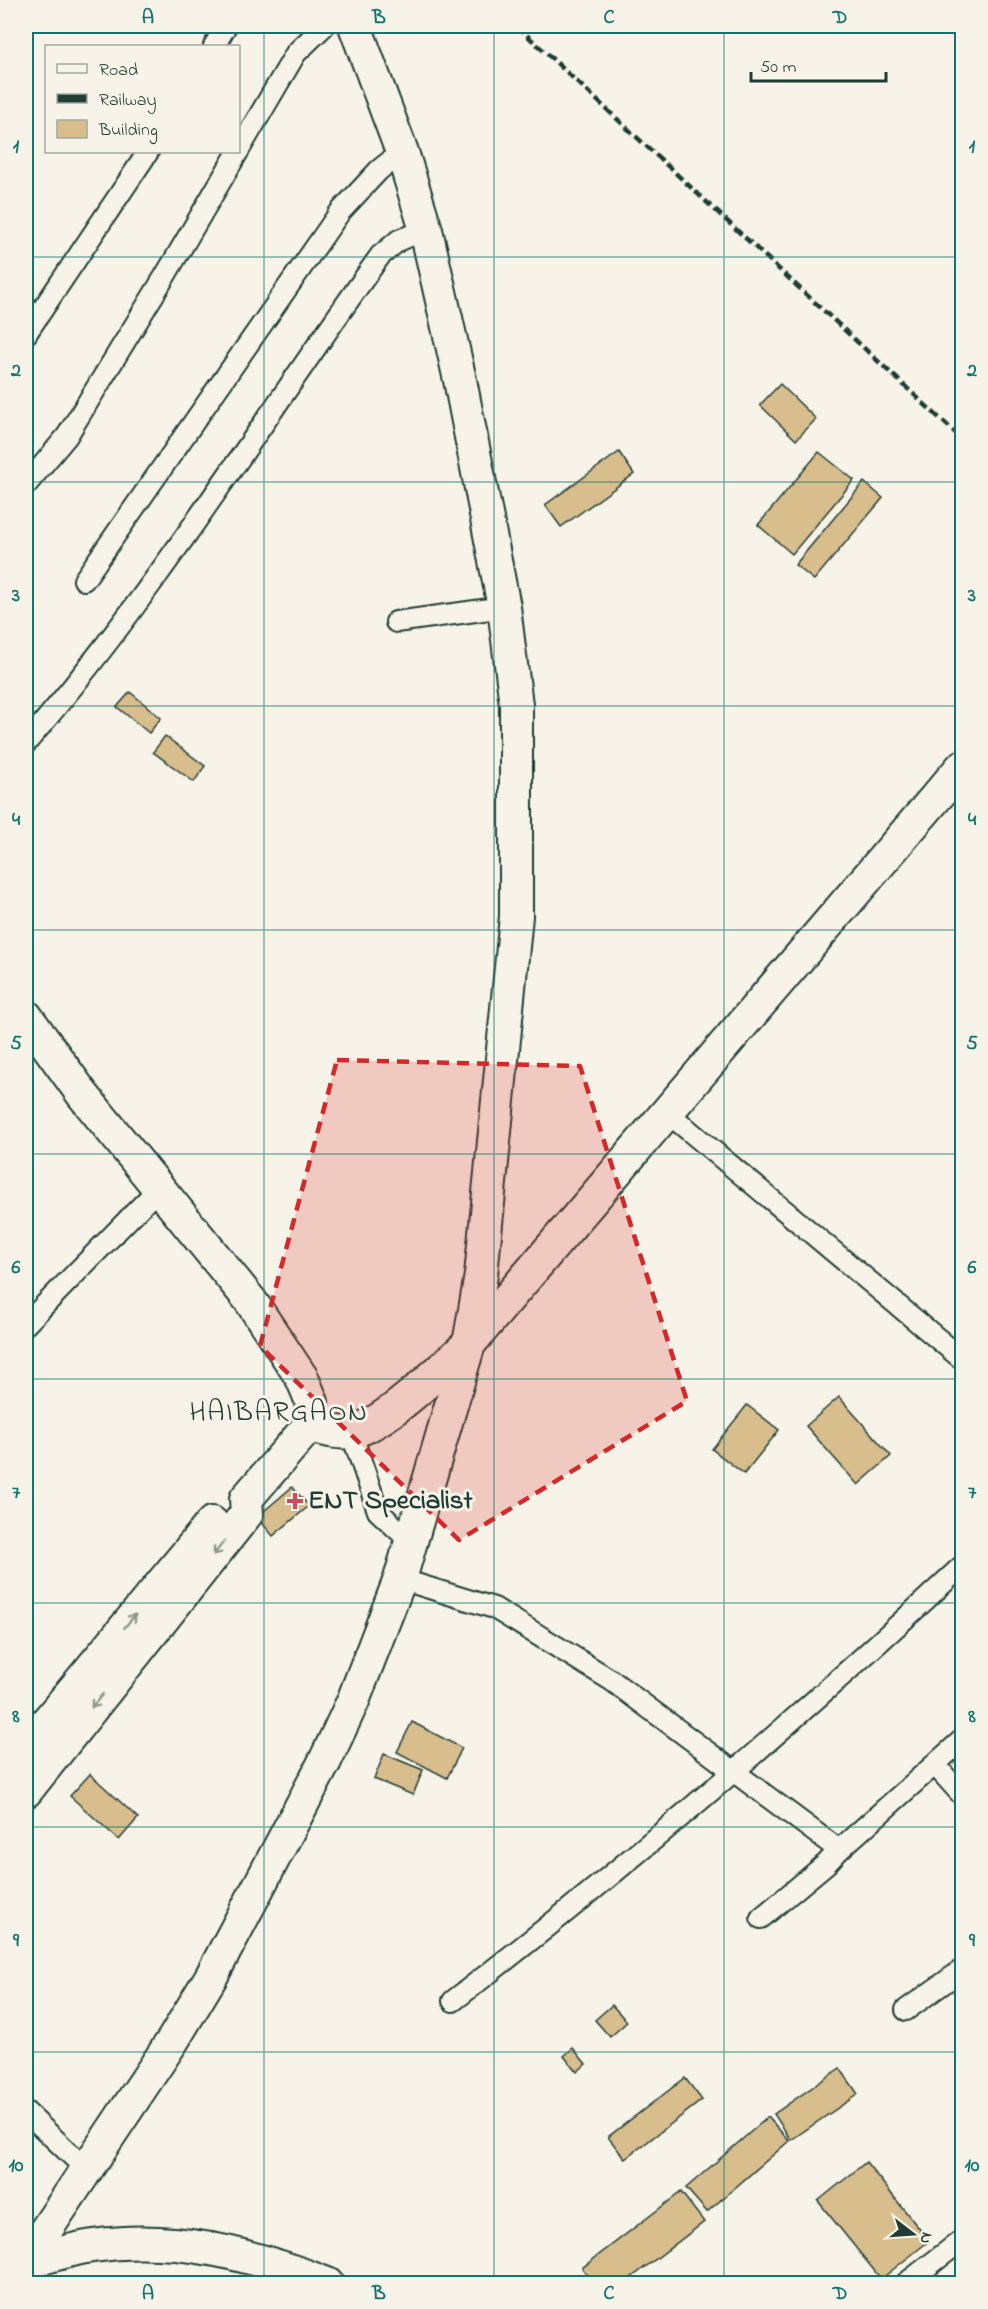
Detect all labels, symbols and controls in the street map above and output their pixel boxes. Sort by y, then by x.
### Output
text: A [142,4,154,33]
text: B [371,4,386,33]
text: C [604,4,615,33]
text: D [832,4,847,33]
legend [45,45,240,153]
scale bar [751,45,886,83]
text: 50 m [760,55,797,81]
text: Road [99,58,138,84]
text: Railway [99,88,156,114]
text: Building [98,118,158,145]
text: 1 [13,133,20,162]
text: 1 [969,133,976,162]
text: 2 [10,357,21,386]
text: 2 [966,357,977,386]
text: 3 [11,582,20,611]
text: 3 [967,582,976,611]
text: 4 [12,806,21,835]
text: 4 [968,806,977,835]
text: 5 [10,1030,22,1059]
text: 5 [966,1030,978,1059]
text: 6 [12,1254,21,1283]
text: 6 [968,1254,977,1283]
district label: HAIBARGAON [189,1393,369,1434]
text: 7 [12,1479,21,1508]
text: 7 [968,1479,977,1508]
place label: ENT Specialist [308,1482,473,1521]
marker: ENT Specialist [286,1492,304,1510]
one-way arrow [212,1540,225,1556]
one-way arrow [123,1614,136,1630]
one-way arrow [91,1692,104,1708]
text: 8 [11,1703,20,1732]
text: 8 [967,1703,976,1732]
text: 9 [12,1927,20,1956]
text: 9 [968,1927,976,1956]
text: 10 [9,2152,24,2181]
text: 10 [965,2152,980,2181]
north arrow [883,2204,943,2264]
text: N [912,2229,938,2247]
text: A [142,2280,154,2309]
text: B [371,2280,386,2309]
text: C [604,2280,615,2309]
text: D [832,2280,847,2309]

